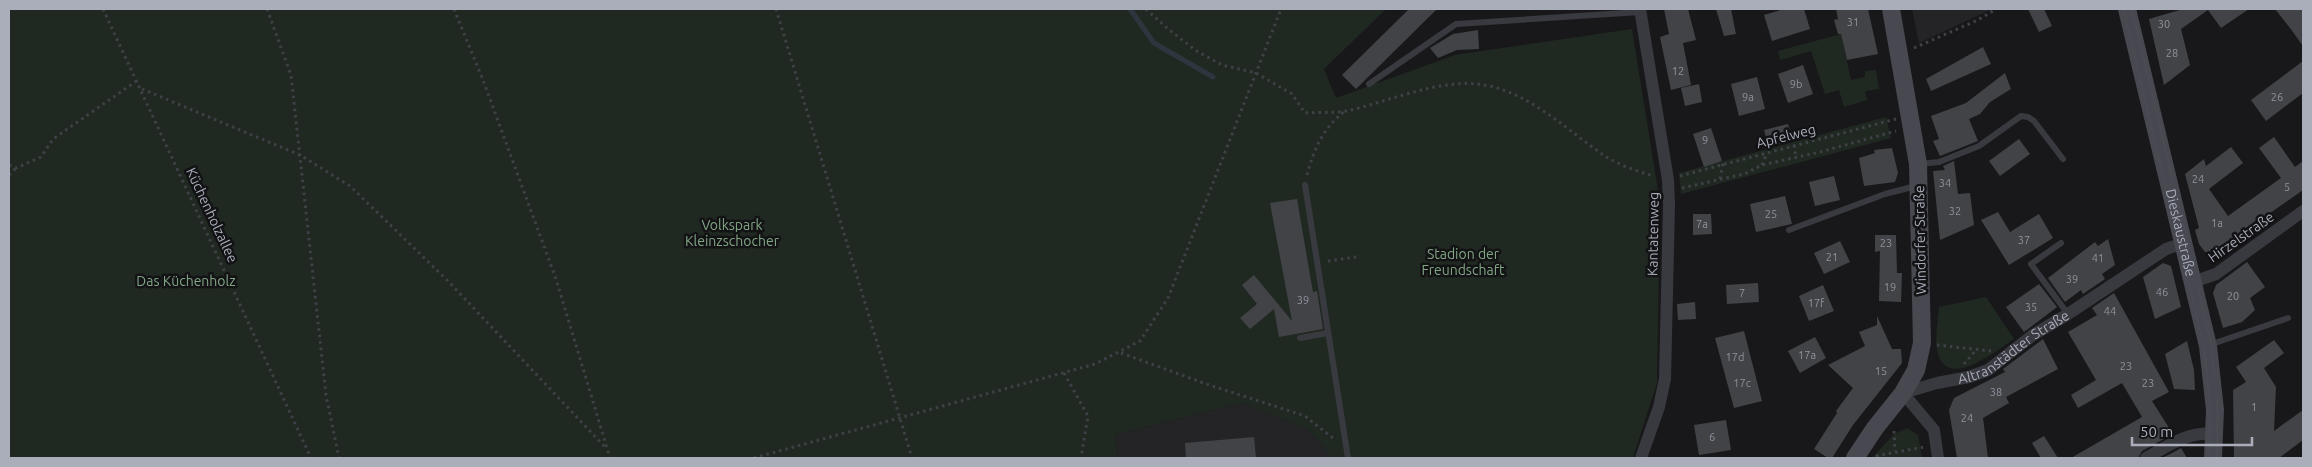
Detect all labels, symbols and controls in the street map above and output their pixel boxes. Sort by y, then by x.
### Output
house number: 31 [1847,16,1859,28]
house number: 30 [2158,18,2170,30]
house number: 28 [2166,47,2178,59]
house number: 12 [1672,65,1684,77]
house number: 9b [1790,78,1802,90]
house number: 9a [1742,91,1754,103]
house number: 26 [2271,91,2283,103]
street label: Apfelweg [1755,121,1817,151]
house number: 9 [1702,134,1708,146]
street label: Küchenholzallee [183,165,241,265]
house number: 24 [2192,173,2204,185]
house number: 34 [1939,177,1951,189]
house number: 5 [2284,181,2290,193]
street label: Windorfer Straße [1911,185,1929,295]
street label: Dieskaustraße [2162,187,2199,278]
street label: Kantatenweg [1644,192,1662,276]
house number: 32 [1949,205,1961,217]
house number: 25 [1765,208,1777,220]
street label: Hirzelstraße [2205,209,2277,265]
park label: Volkspark Kleinzschocher [685,217,780,249]
house number: 1a [2211,217,2223,229]
house number: 7a [1696,218,1708,230]
house number: 37 [2018,234,2030,246]
house number: 23 [1880,237,1892,249]
park label: Stadion der Freundschaft [1422,246,1505,278]
house number: 21 [1826,251,1838,263]
house number: 41 [2092,252,2104,264]
park label: Das Küchenholz [136,273,236,289]
house number: 39 [2066,273,2078,285]
house number: 19 [1884,281,1896,293]
house number: 46 [2156,286,2168,298]
house number: 7 [1739,287,1745,299]
house number: 20 [2227,290,2239,302]
house number: 39 [1297,294,1309,306]
house number: 17f [1808,297,1825,309]
house number: 35 [2025,301,2037,313]
house number: 44 [2104,305,2116,317]
street label: Altranstädter Straße [1957,307,2072,387]
house number: 17a [1798,349,1816,361]
house number: 17d [1726,351,1744,363]
house number: 23 [2120,360,2132,372]
house number: 15 [1875,365,1887,377]
house number: 17c [1733,377,1751,389]
house number: 23 [2142,377,2154,389]
house number: 38 [1990,386,2002,398]
house number: 1 [2251,401,2257,413]
house number: 24 [1961,412,1973,424]
scale bar [2132,414,2252,446]
text: 50 m [2140,423,2173,440]
house number: 6 [1709,431,1715,443]

